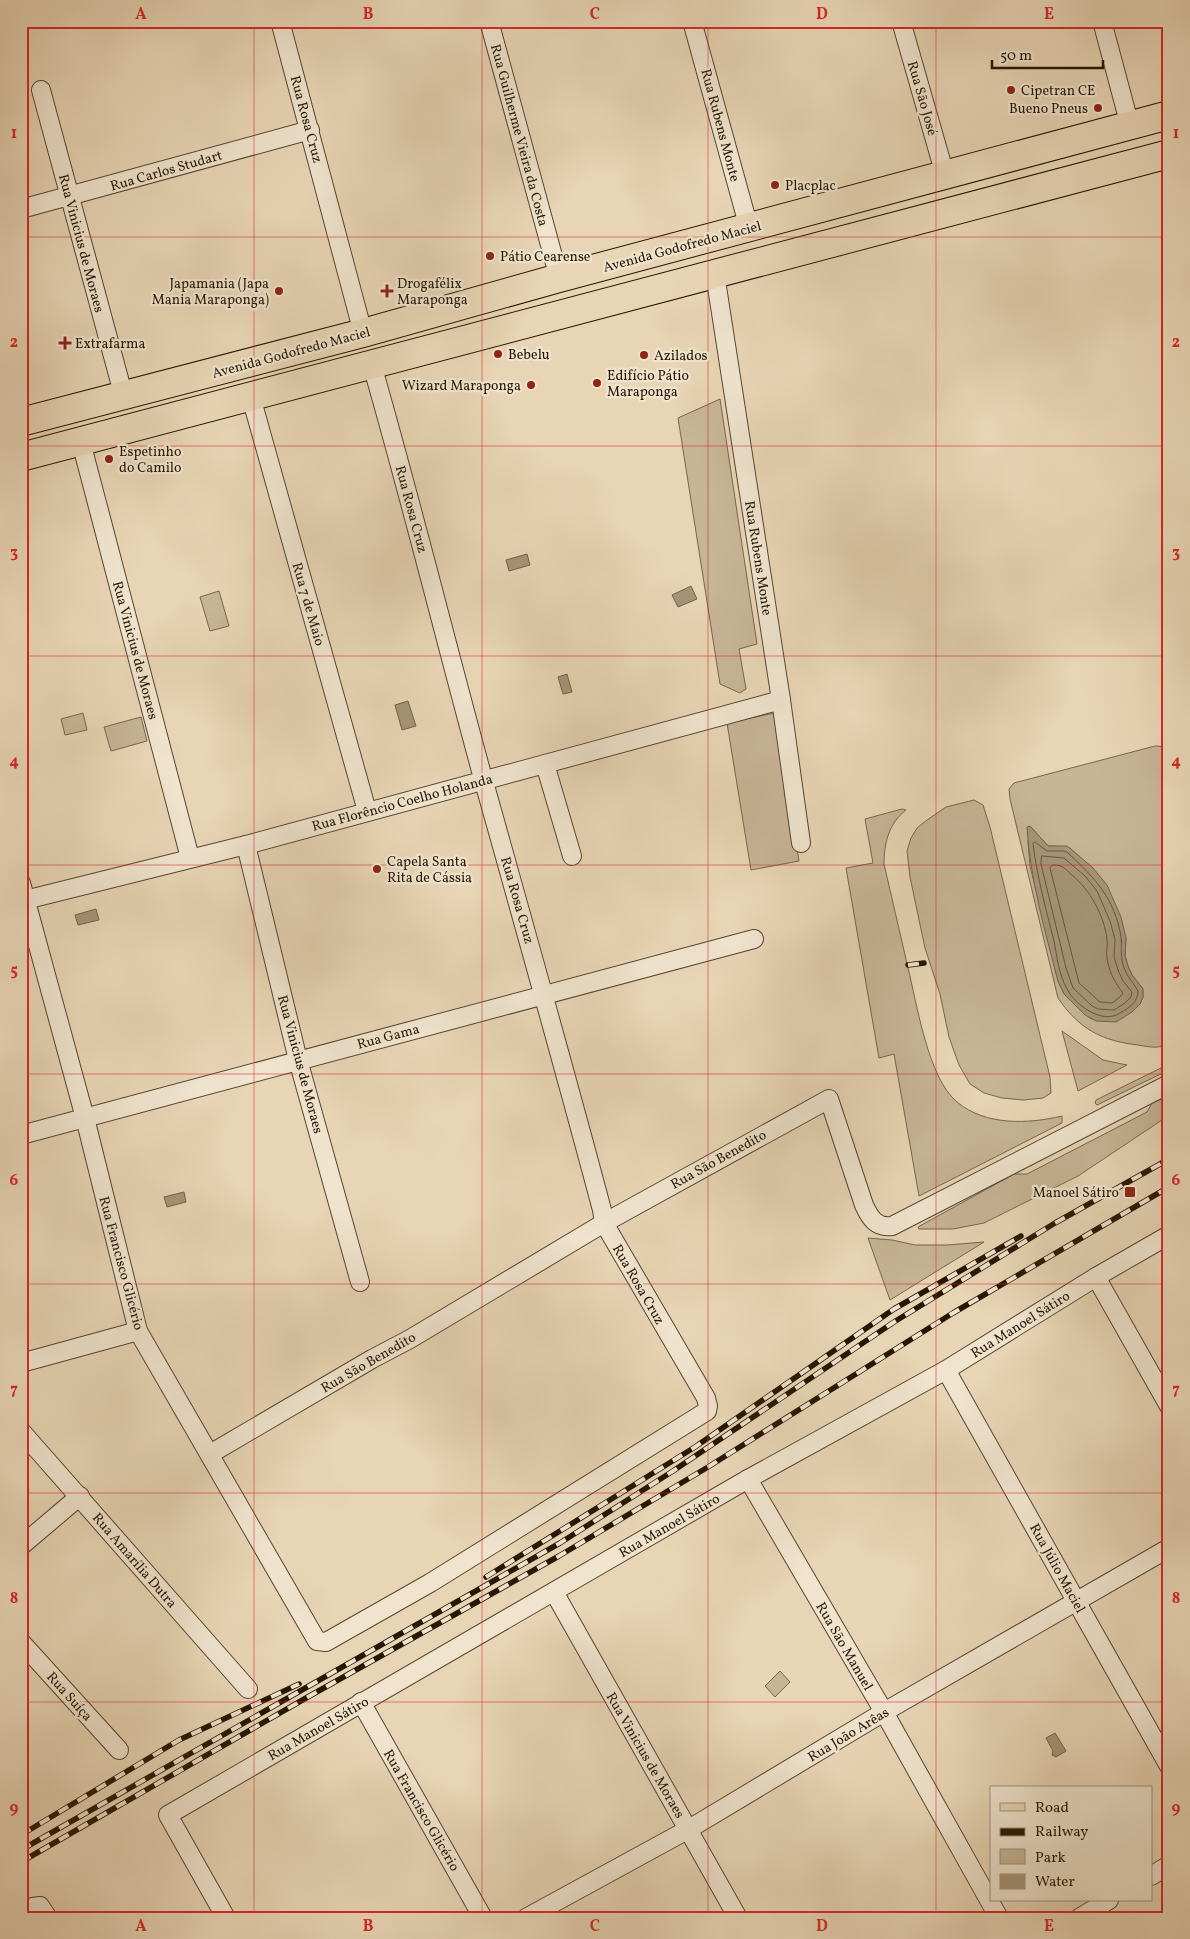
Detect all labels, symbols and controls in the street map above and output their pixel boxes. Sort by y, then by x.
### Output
text: A [135,4,147,26]
text: B [363,4,374,26]
text: C [590,4,600,26]
text: D [816,4,828,26]
text: E [1044,4,1054,26]
scale bar [992,38,1104,70]
street label: Rua Guilherme Vieira da Costa [485,42,552,229]
text: 50 m [1000,46,1032,67]
street label: Rua São José [902,59,941,138]
street label: Rua Rubens Monte [695,67,744,184]
street label: Rua Rosa Cruz [285,74,326,165]
place label: Cipetran CE [1021,82,1095,101]
marker: Cipetran CE [1005,84,1017,96]
place label: Bueno Pneus [1009,100,1088,119]
marker: Bueno Pneus [1092,102,1104,114]
text: 1 [11,123,17,145]
text: 1 [1173,123,1179,145]
street label: Rua Carlos Studart [108,146,225,197]
street label: Rua Vinicius de Moraes [53,172,108,315]
place label: Placplac [785,177,836,196]
marker: Placplac [769,179,781,191]
street label: Avenida Godofredo Maciel [601,217,764,278]
place label: Pátio Cearense [500,248,591,267]
marker: Pátio Cearense [484,250,496,262]
place label: Japamania (Japa Mania Maraponga) [152,275,269,310]
place label: Drogafélix Maraponga [397,275,468,310]
marker: Japamania (Japa Mania Maraponga) [273,285,285,297]
marker: Drogafélix Maraponga [381,285,393,297]
street label: Avenida Godofredo Maciel [210,323,373,384]
text: 2 [10,332,18,354]
text: 2 [1172,332,1180,354]
place label: Extrafarma [75,335,145,354]
marker: Extrafarma [59,337,71,349]
place label: Bebelu [508,346,550,365]
place label: Azilados [654,347,708,366]
marker: Bebelu [492,348,504,360]
marker: Azilados [638,349,650,361]
place label: Edifício Pátio Maraponga [607,367,689,402]
place label: Wizard Maraponga [402,377,521,396]
marker: Edifício Pátio Maraponga [591,377,603,389]
marker: Wizard Maraponga [525,379,537,391]
place label: Espetinho do Camilo [119,443,182,478]
marker: Espetinho do Camilo [103,453,115,465]
street label: Rua Rosa Cruz [390,464,431,555]
street label: Rua Rubens Monte [739,499,776,617]
text: 3 [10,542,18,564]
text: 3 [1172,542,1180,564]
street label: Rua 7 de Maio [287,561,329,648]
street label: Rua Vinicius de Moraes [107,579,162,722]
text: 4 [9,751,19,773]
text: 4 [1171,751,1181,773]
street label: Rua Florêncio Coelho Holanda [310,770,495,837]
place label: Capela Santa Rita de Cássia [387,853,472,888]
street label: Rua Rosa Cruz [495,855,538,946]
marker: Capela Santa Rita de Cássia [371,863,383,875]
text: 5 [10,960,18,982]
text: 5 [1172,960,1180,982]
street label: Rua Vinicius de Moraes [272,993,327,1136]
street label: Rua Gama [355,1020,422,1055]
street label: Rua São Benedito [667,1126,770,1195]
text: 6 [10,1170,19,1192]
text: 6 [1172,1170,1181,1192]
place label: Manoel Sátiro [1033,1184,1119,1203]
marker: Manoel Sátiro [1123,1185,1137,1199]
street label: Rua Francisco Glicério [94,1194,148,1332]
street label: Rua Rosa Cruz [607,1241,668,1328]
street label: Rua Manoel Sátiro [968,1287,1074,1363]
street label: Rua São Benedito [318,1328,420,1398]
text: 7 [10,1379,18,1401]
text: 7 [1172,1379,1180,1401]
street label: Rua Manoel Sátiro [616,1490,724,1563]
street label: Rua Amarília Dutra [87,1509,181,1613]
street label: Rua Júlio Maciel [1024,1521,1089,1617]
text: 8 [10,1588,18,1610]
text: 8 [1172,1588,1180,1610]
street label: Rua São Manuel [811,1599,877,1694]
street label: Rua Suíça [42,1668,96,1726]
street label: Rua Vinicius de Moraes [601,1689,689,1822]
street label: Rua Manoel Sátiro [265,1693,373,1766]
street label: Rua João Arêas [805,1703,893,1767]
street label: Rua Francisco Glicério [378,1746,463,1875]
legend [990,1786,1152,1902]
text: 9 [10,1798,19,1820]
text: Road [1035,1798,1069,1819]
text: 9 [1172,1798,1181,1820]
text: Railway [1035,1822,1088,1843]
text: Park [1035,1848,1066,1869]
text: Water [1035,1872,1075,1893]
text: A [135,1916,147,1938]
text: B [363,1916,374,1938]
text: C [590,1916,600,1938]
text: D [816,1916,828,1938]
text: E [1044,1916,1054,1938]

